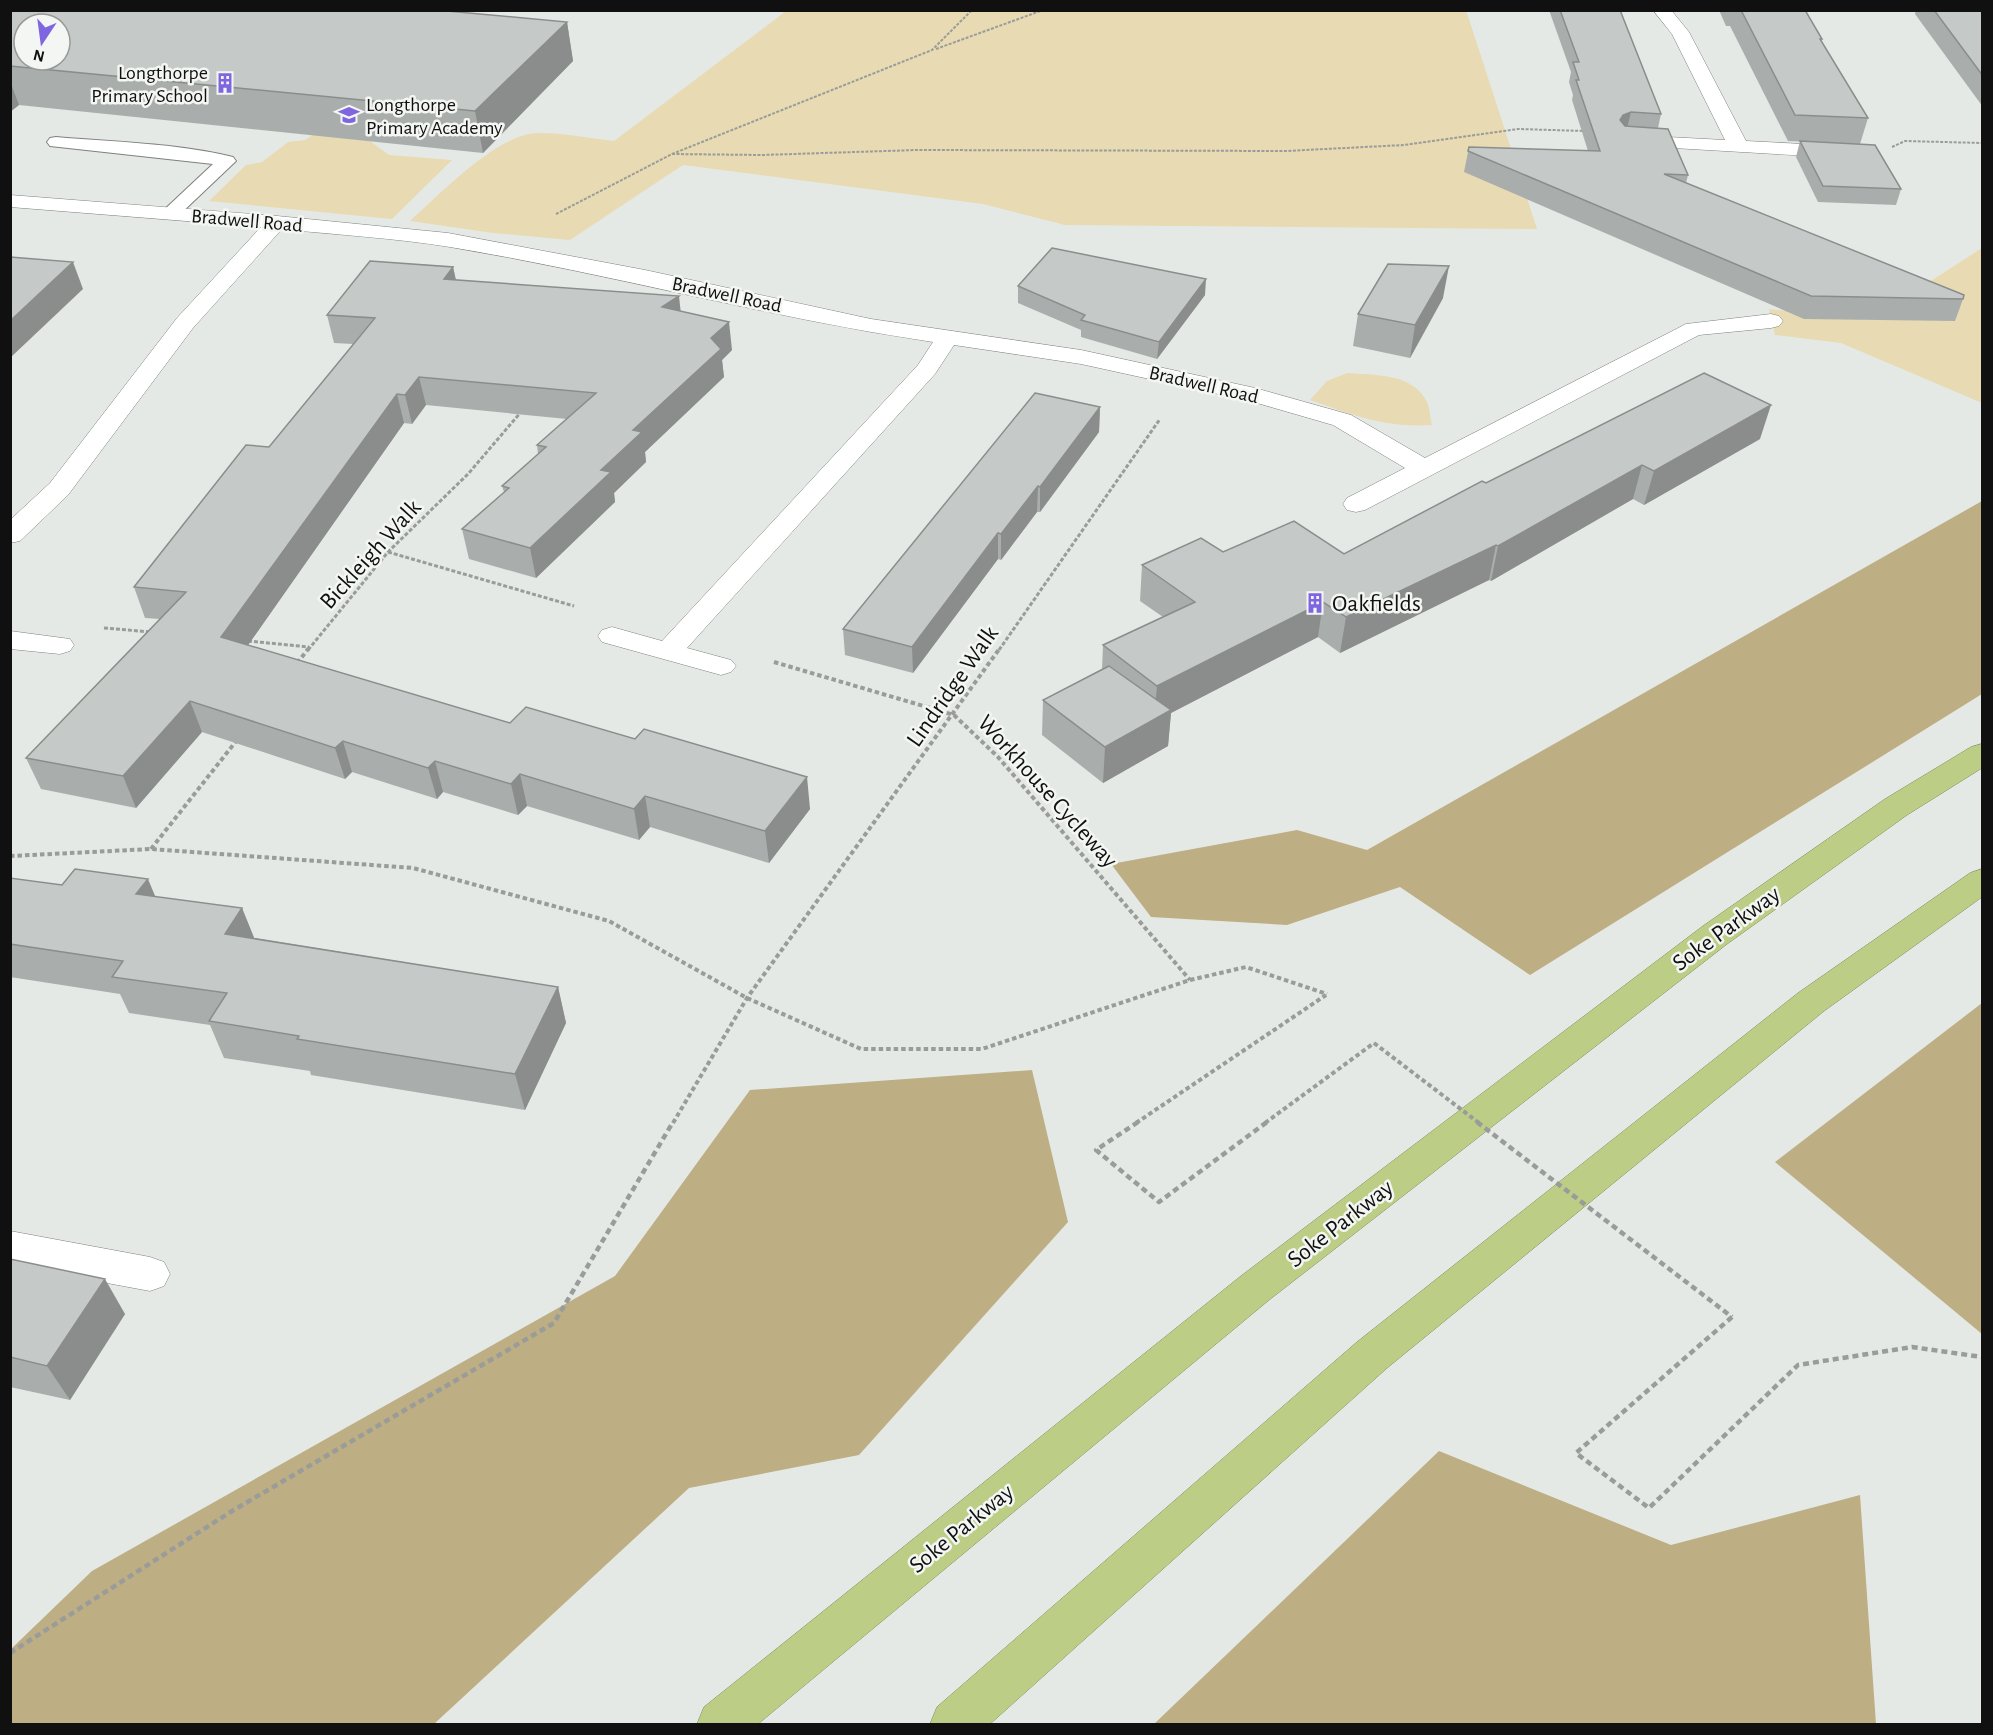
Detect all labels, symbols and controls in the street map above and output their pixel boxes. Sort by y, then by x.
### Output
north arrow [12,12,72,72]
text: N [32,47,46,65]
place label: Longthorpe Primary School [91,63,208,106]
building icon: Longthorpe Primary School [213,71,237,95]
place label: Longthorpe Primary Academy [366,95,503,138]
school or university icon: Longthorpe Primary Academy [337,103,361,127]
street label: Bradwell Road [190,206,303,236]
street label: Bradwell Road [670,274,784,316]
street label: Bradwell Road [1147,363,1260,407]
street label: Bickleigh Walk [316,495,426,614]
building icon: Oakfields [1303,591,1327,615]
place label: Oakfields [1332,592,1421,616]
street label: Lindridge Walk [902,622,1003,751]
street label: Workhouse Cycleway [973,711,1122,873]
street label: Soke Parkway [1668,882,1785,976]
street label: Soke Parkway [1283,1175,1398,1272]
street label: Soke Parkway [905,1480,1018,1578]

